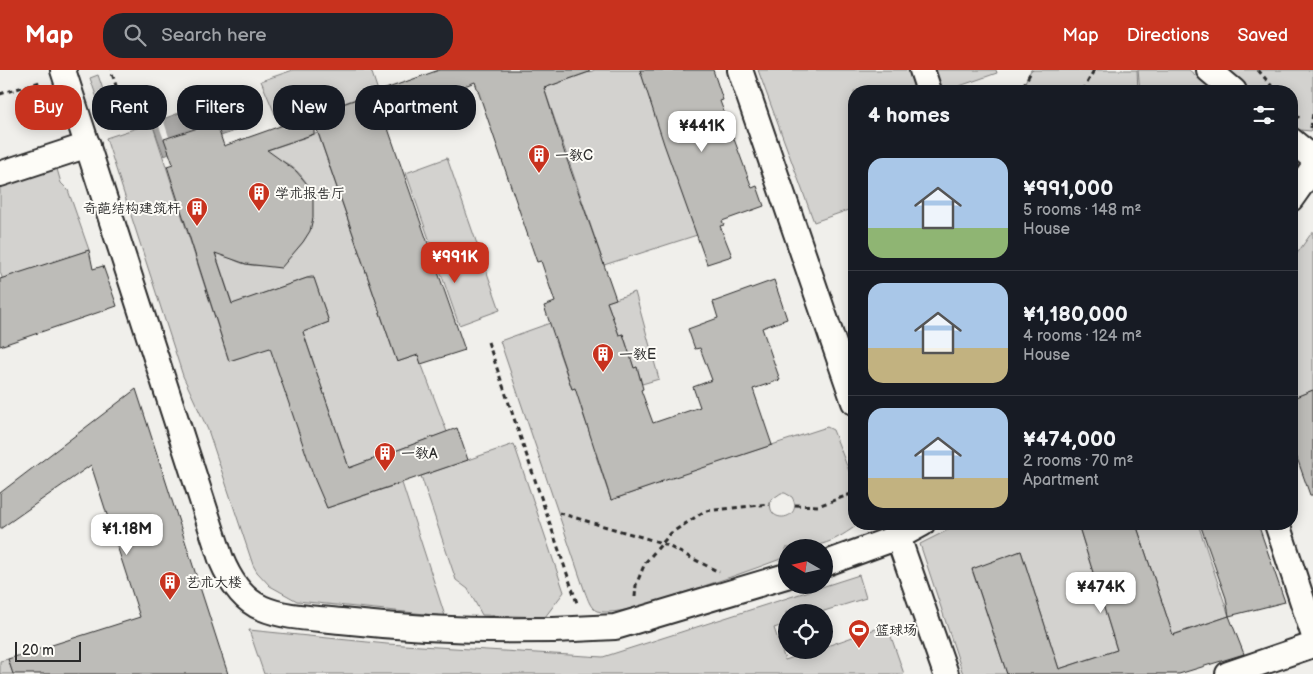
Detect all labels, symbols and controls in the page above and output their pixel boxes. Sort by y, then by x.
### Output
search box [103,13,453,58]
text: Map [25,21,73,50]
icon: search [121,21,149,49]
text: Search here [161,24,267,47]
text: Map [1063,25,1099,46]
text: Directions [1127,25,1209,46]
text: Saved [1237,25,1288,46]
chip: Buy [15,85,82,130]
chip: Rent [92,85,167,130]
chip: Filters [177,85,263,130]
chip: New [273,85,345,130]
chip: Apartment [355,85,476,130]
icon: filters [1250,101,1278,129]
text: 4 homes [868,103,950,128]
pin: ¥441K [667,111,737,153]
text: ¥441K [679,117,725,136]
building icon: 一教C [527,143,551,174]
place label: 一教C [555,147,593,164]
text: ¥991,000 [1023,176,1113,201]
icon: home [908,178,968,238]
building icon: 学术报告厅 [247,181,271,212]
place label: 学术报告厅 [275,185,345,202]
building icon: 奇葩结构建筑杆 [185,196,209,227]
place label: 奇葩结构建筑杆 [83,200,181,217]
text: 5 rooms · 148 m² [1023,201,1141,220]
text: House [1023,220,1070,239]
pin: ¥991K [420,242,490,284]
text: ¥991K [432,248,478,267]
text: ¥1,180,000 [1023,302,1128,327]
icon: home [908,303,968,363]
text: 4 rooms · 124 m² [1023,327,1142,346]
building icon: 一教E [591,342,615,373]
place label: 一教E [619,346,656,363]
text: House [1023,346,1070,365]
text: ¥474,000 [1023,427,1116,452]
icon: home [908,428,968,488]
building icon: 一教A [373,441,397,472]
place label: 一教A [401,445,438,462]
text: 2 rooms · 70 m² [1023,452,1133,471]
text: Apartment [1023,471,1099,490]
pin: ¥1.18M [86,514,168,556]
text: ¥1.18M [102,520,152,539]
north arrow [778,539,832,594]
map controls [778,539,833,659]
building icon: 艺术大楼 [158,570,182,601]
pin: ¥474K [1066,572,1136,614]
place label: 艺术大楼 [186,574,242,591]
text: ¥474K [1077,578,1125,597]
button: locate [778,604,833,659]
sports icon: 篮球场 [847,618,871,649]
place label: 篮球场 [875,622,917,639]
scale bar [15,639,81,662]
text: 20 m [22,642,54,659]

